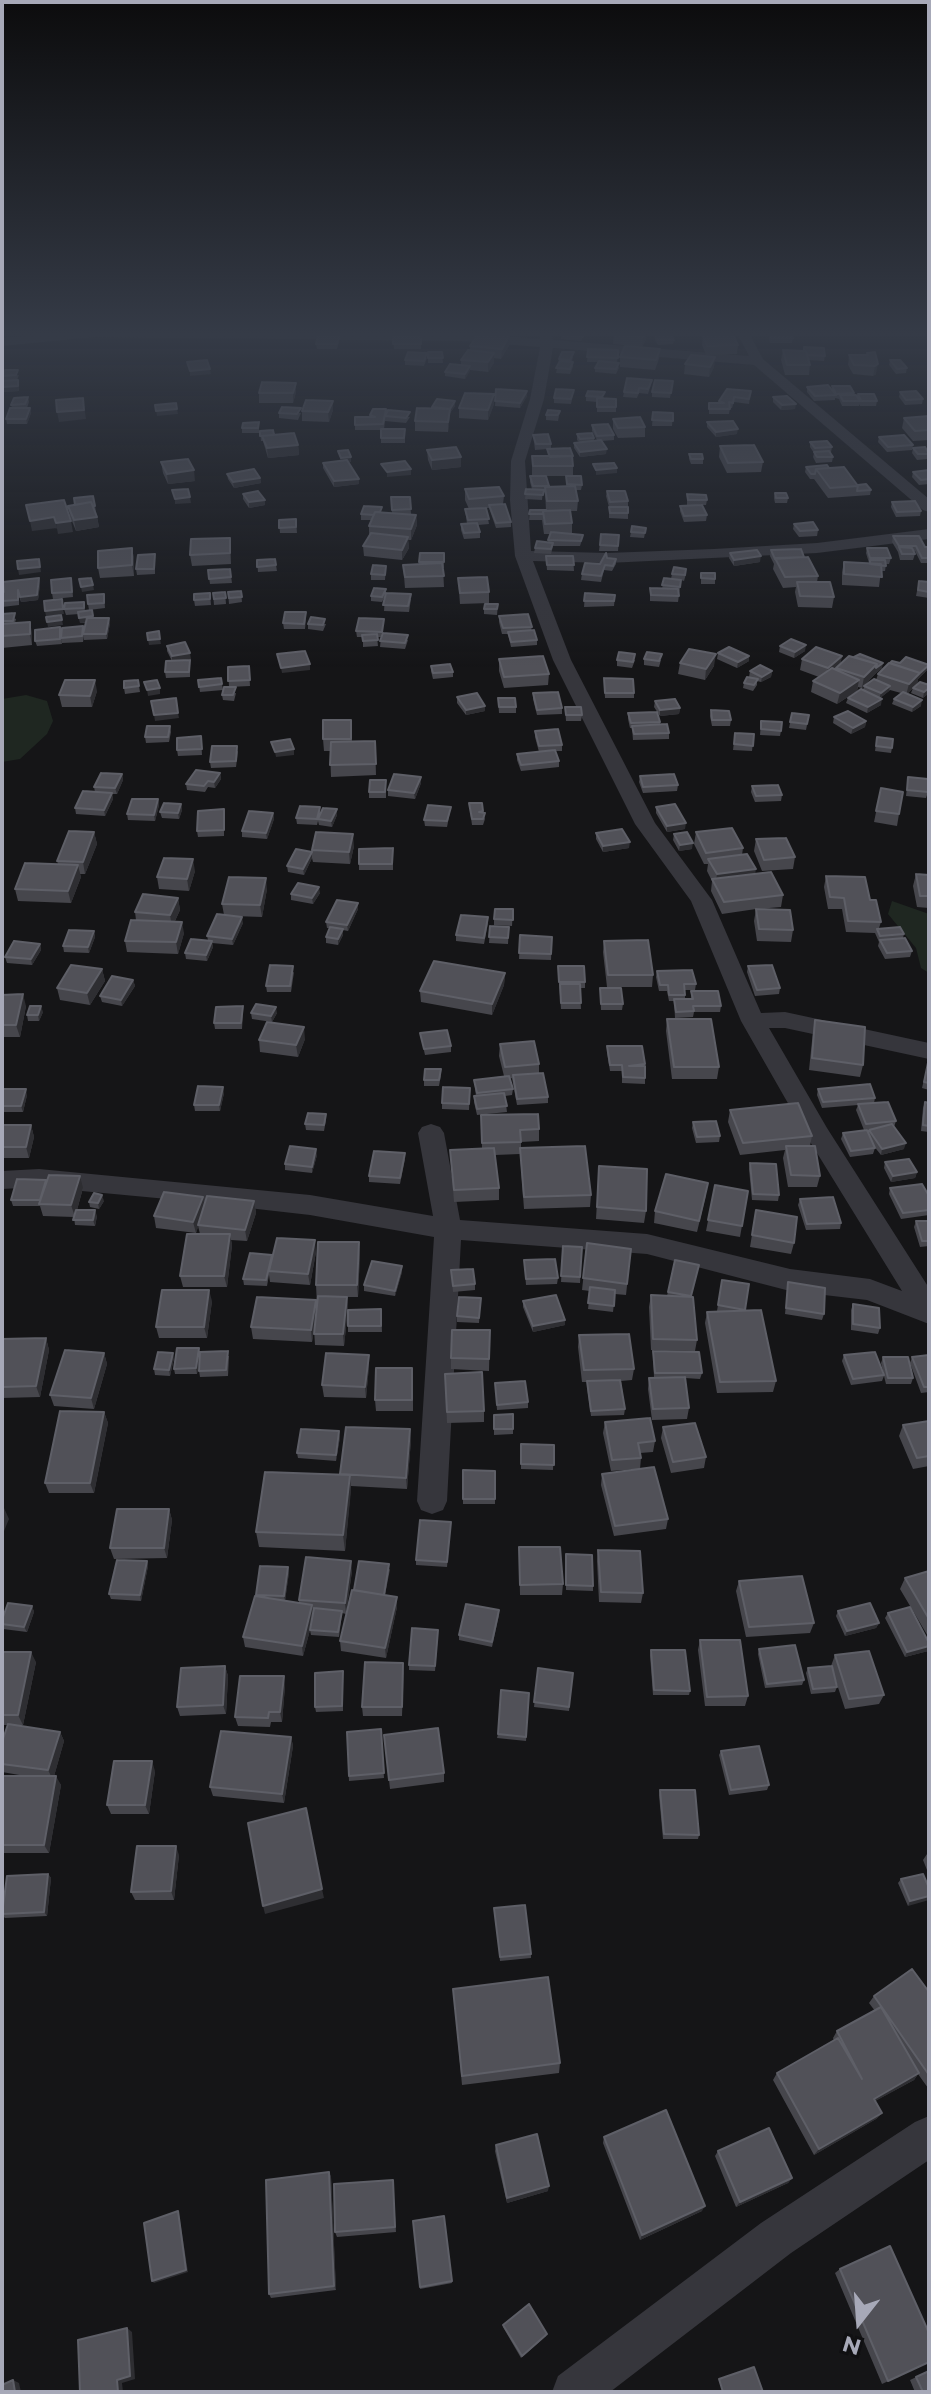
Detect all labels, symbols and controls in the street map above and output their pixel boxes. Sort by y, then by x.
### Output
north arrow [819,2282,899,2362]
text: N [839,2330,864,2361]

